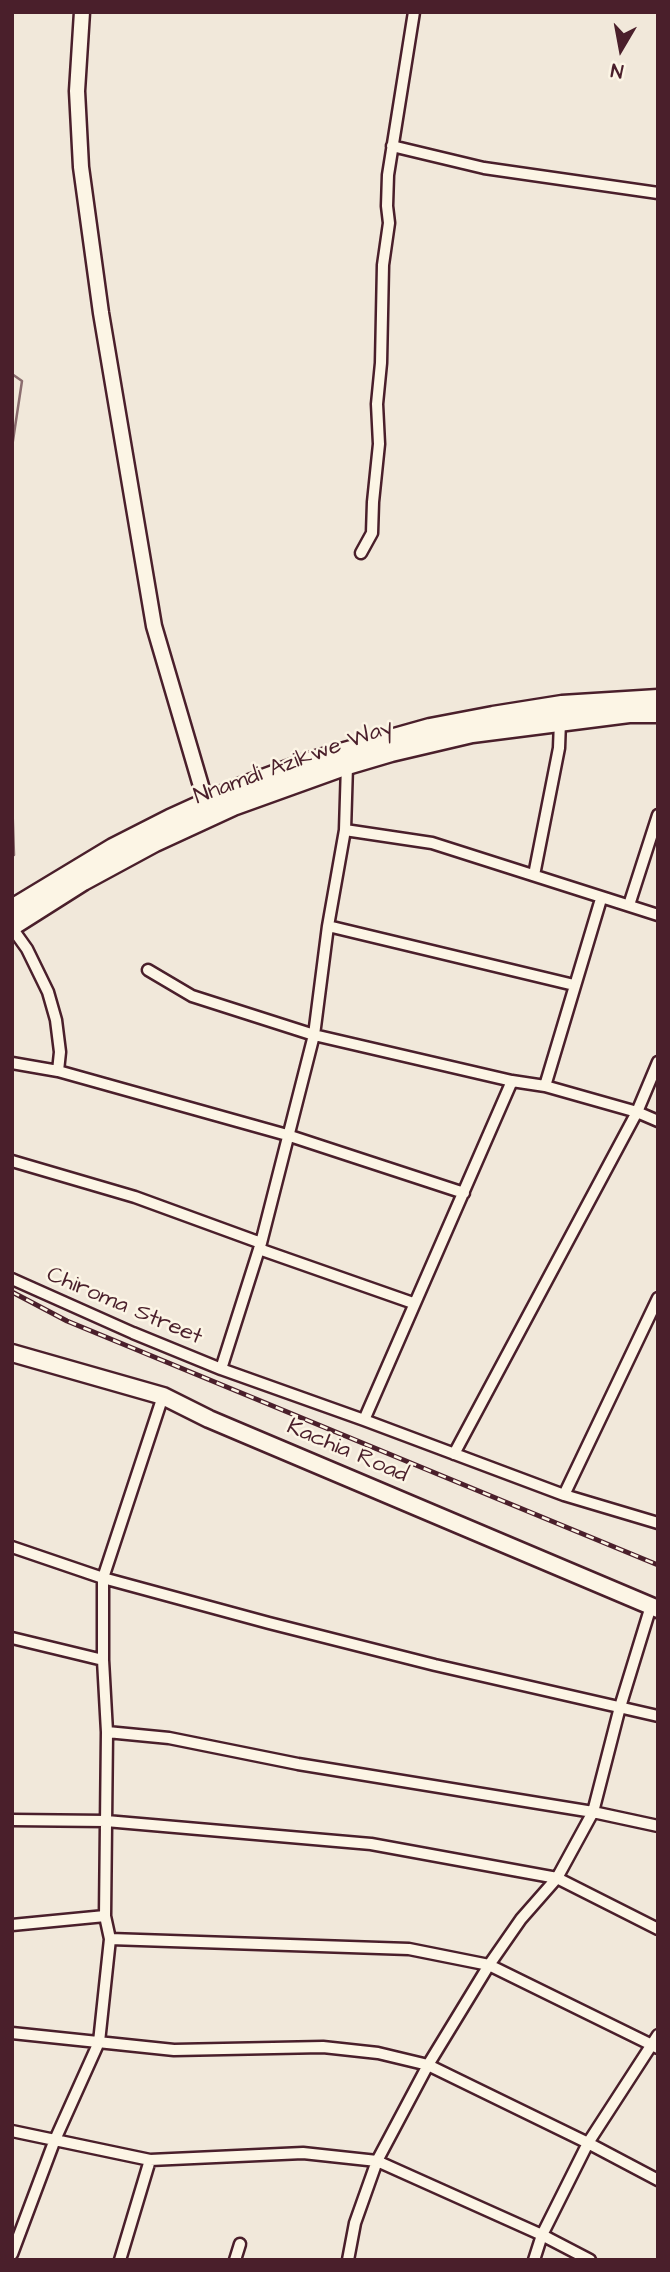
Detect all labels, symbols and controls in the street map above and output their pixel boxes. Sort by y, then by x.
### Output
north arrow [586,14,656,84]
text: N [609,56,625,85]
street label: Nnamdi Azikwe Way [191,714,397,812]
street label: Chiroma Street [42,1262,206,1352]
street label: Kachia Road [282,1414,412,1490]

